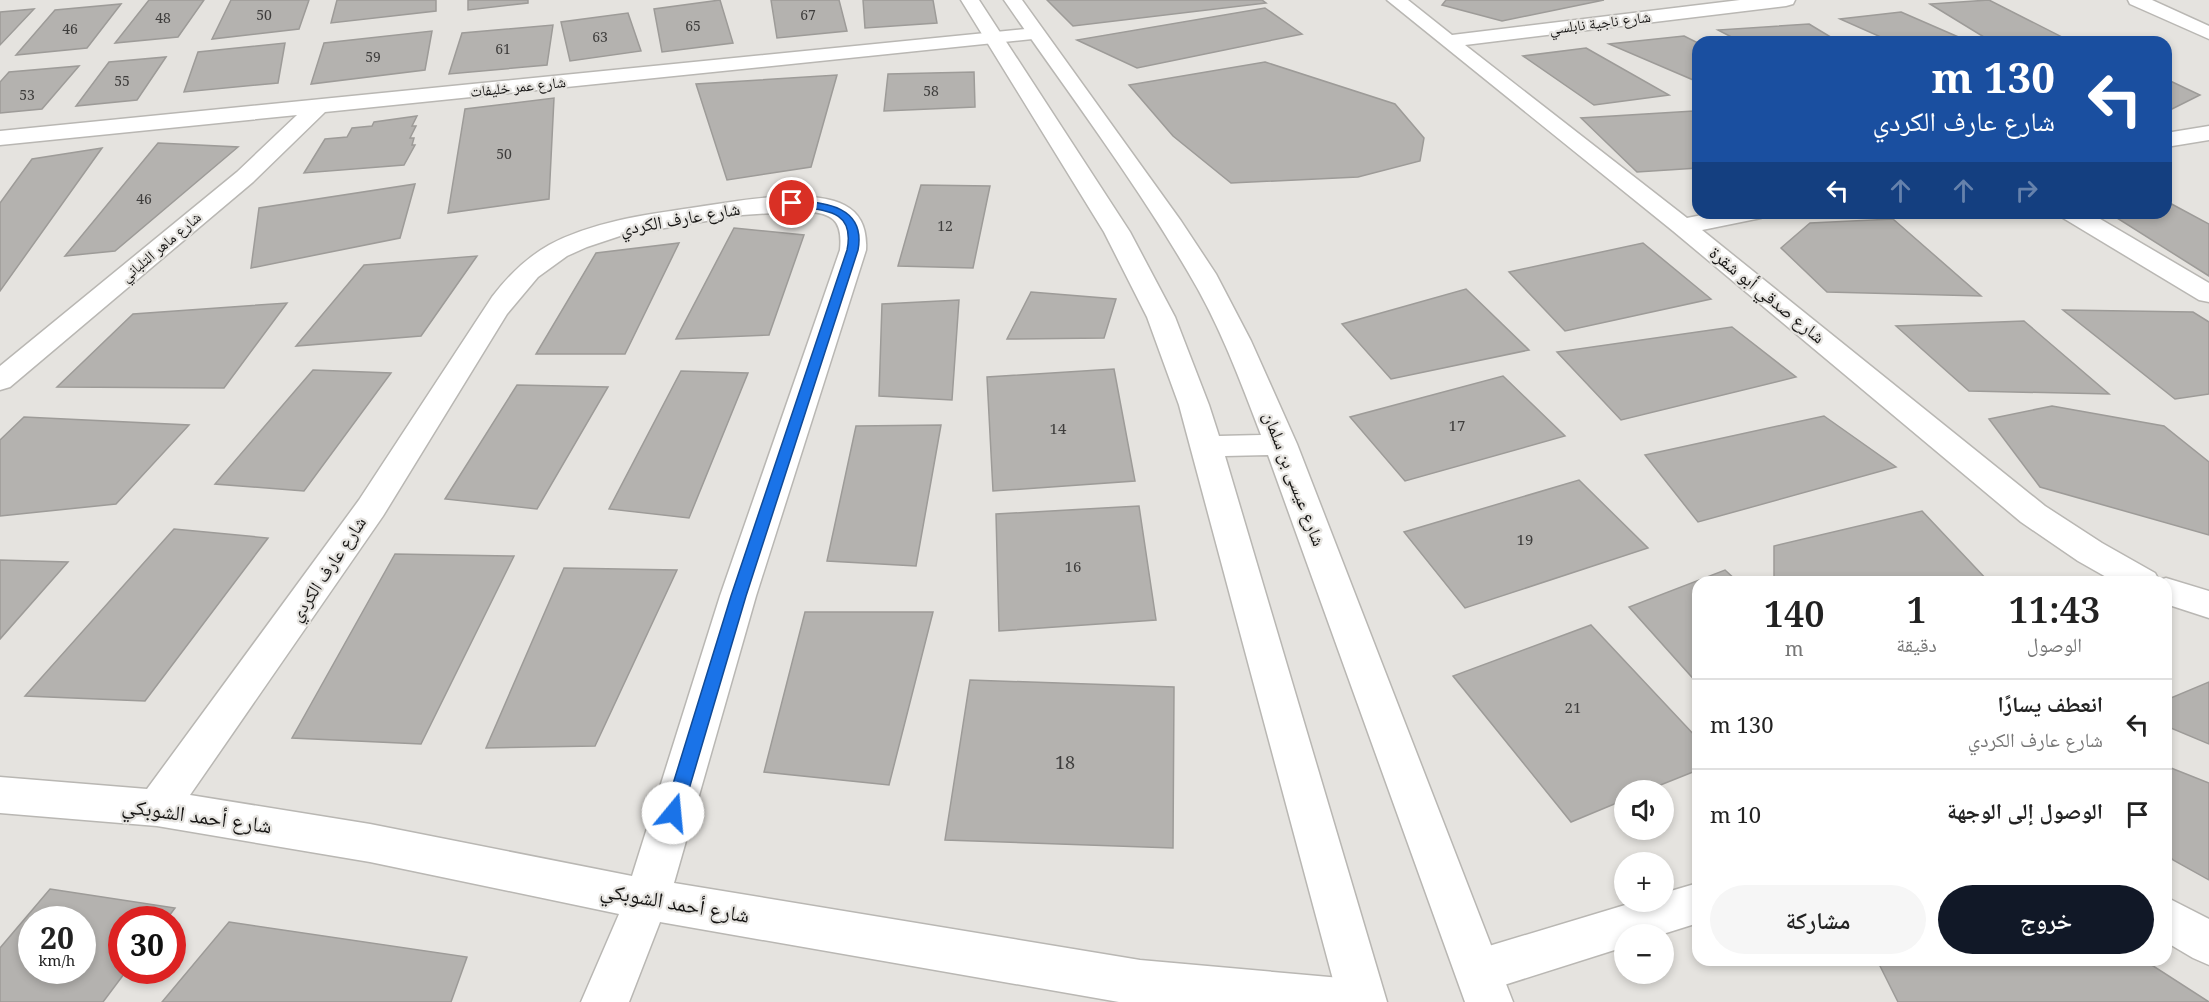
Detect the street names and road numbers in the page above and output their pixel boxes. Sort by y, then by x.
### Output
street label: شارع ناجية نابلسي [1548,6,1652,41]
street label: شارع عمر خليفات [469,71,567,102]
street label: شارع عارف الكردي [618,196,742,244]
street label: شارع ماهر التلباني [116,207,207,288]
street label: شارع صدقي أبو شقرة [1703,240,1830,351]
street label: شارع عيسى بن سلمان [1258,408,1332,549]
street label: شارع عارف الكردي [283,511,374,628]
street label: شارع أحمد الشوبكي [120,791,274,843]
street label: شارع أحمد الشوبكي [598,875,752,932]

